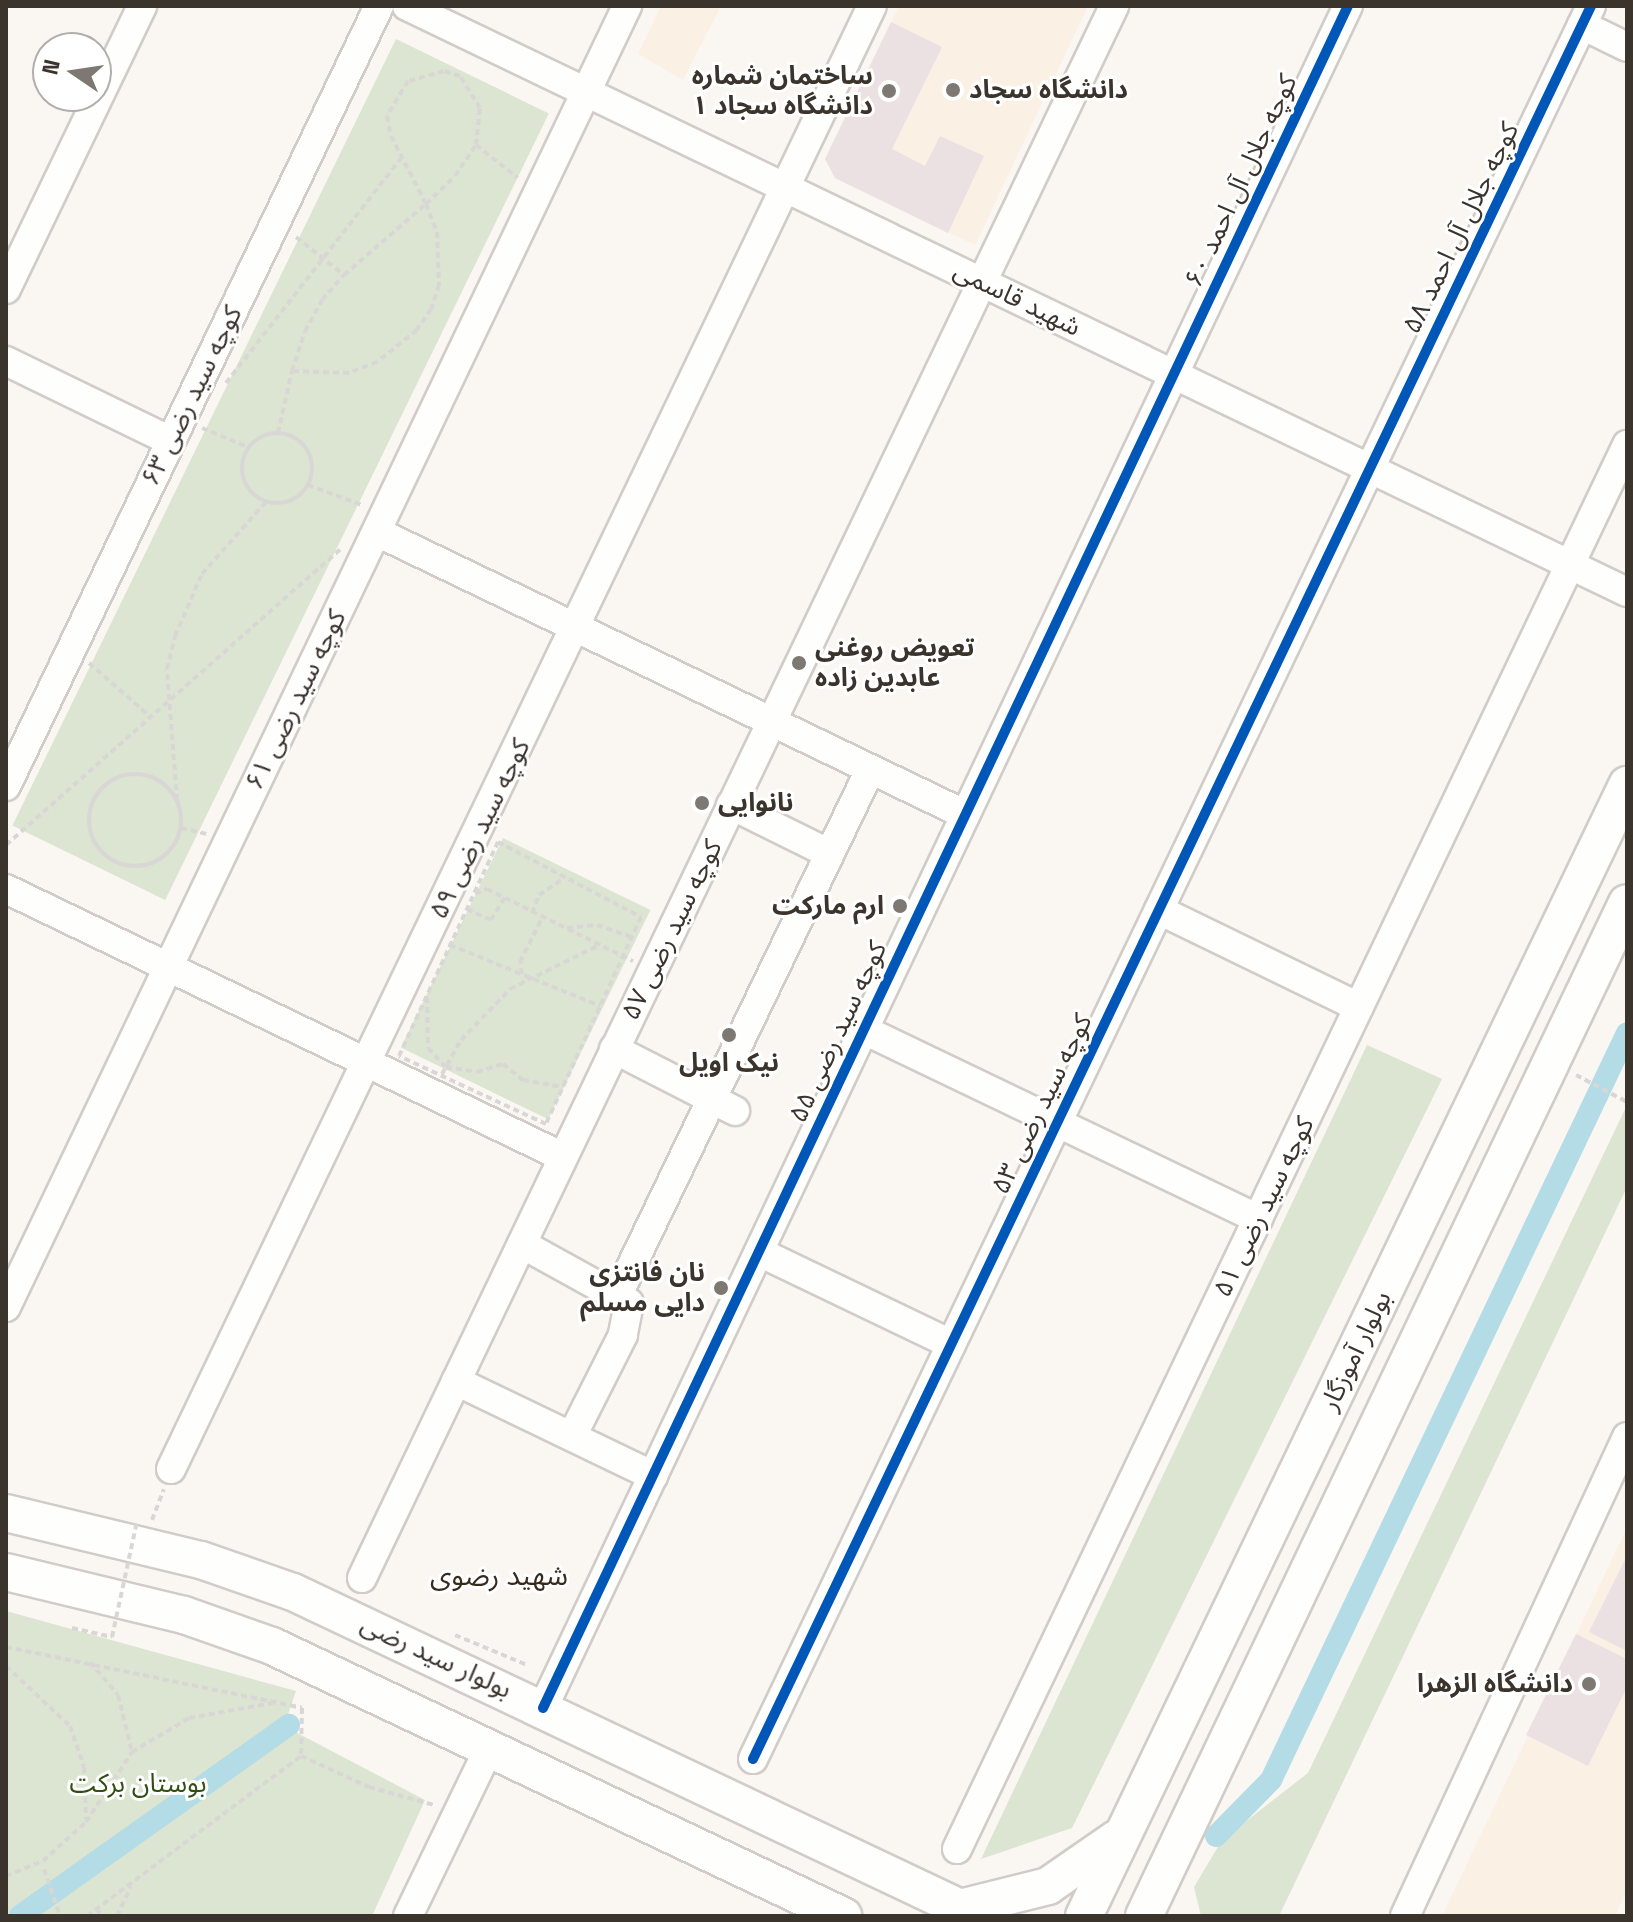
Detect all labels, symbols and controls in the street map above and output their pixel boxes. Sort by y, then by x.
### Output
north arrow [32,32,112,112]
text: N [35,57,66,77]
place label: ساختمان شماره ۱ دانشگاه سجاد [692,60,873,122]
street label: کوچه جلال آل احمد ۶۰ [1178,70,1304,292]
place label: دانشگاه سجاد [969,74,1128,106]
marker: دانشگاه سجاد [944,81,962,99]
marker: ساختمان شماره ۱ دانشگاه سجاد [880,82,898,100]
street label: کوچه جلال آل احمد ۵۸ [1396,117,1526,339]
street label: شهید قاسمی [948,255,1086,343]
street label: کوچه سید رضی ۶۳ [135,301,249,491]
street label: کوچه سید رضی ۶۱ [239,605,353,795]
place label: تعویض روغنی عابدین زاده [815,632,975,694]
marker: تعویض روغنی عابدین زاده [790,654,808,672]
street label: کوچه سید رضی ۵۹ [423,734,537,924]
place label: نانوایی [718,787,794,819]
marker: نانوایی [693,794,711,812]
street label: کوچه سید رضی ۵۷ [615,835,729,1025]
place label: ارم مارکت [772,890,884,922]
marker: ارم مارکت [891,897,909,915]
street label: کوچه سید رضی ۵۵ [782,937,894,1127]
street label: کوچه سید رضی ۵۳ [985,1009,1099,1199]
marker: نیک اویل [720,1026,738,1044]
place label: نیک اویل [679,1047,779,1079]
street label: کوچه سید رضی ۵۱ [1207,1112,1321,1302]
place label: نان فانتزی دایی مسلم [580,1257,705,1318]
marker: نان فانتزی دایی مسلم [712,1279,730,1297]
street label: بولوار آموزگار [1314,1286,1398,1416]
district label: شهید رضوی [430,1558,568,1592]
street label: بولوار سید رضی [356,1608,516,1706]
place label: دانشگاه الزهرا [1417,1668,1573,1700]
marker: دانشگاه الزهرا [1580,1675,1598,1693]
park label: بوستان برکت [70,1768,206,1800]

